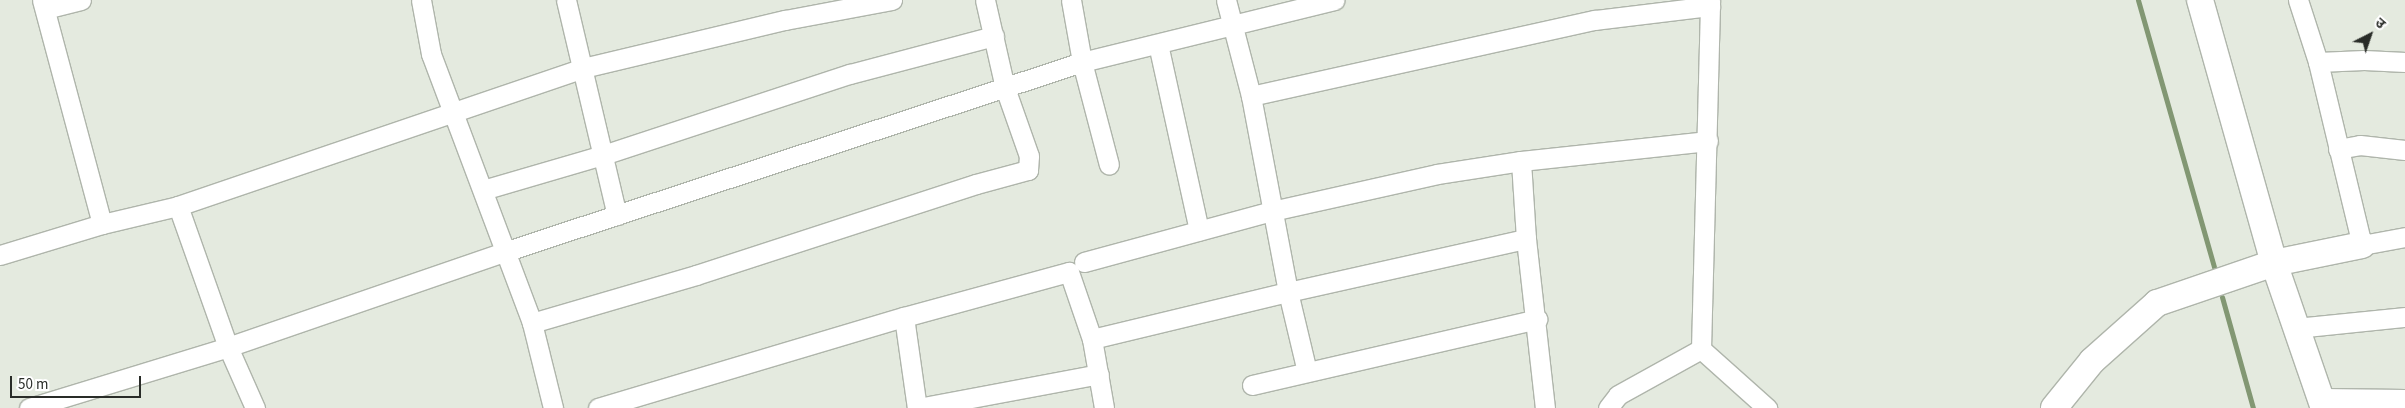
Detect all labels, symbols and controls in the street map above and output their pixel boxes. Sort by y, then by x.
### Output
north arrow [2345,10,2395,60]
text: उ [2370,13,2389,34]
scale bar [12,366,144,398]
text: 50 m [18,374,48,395]

